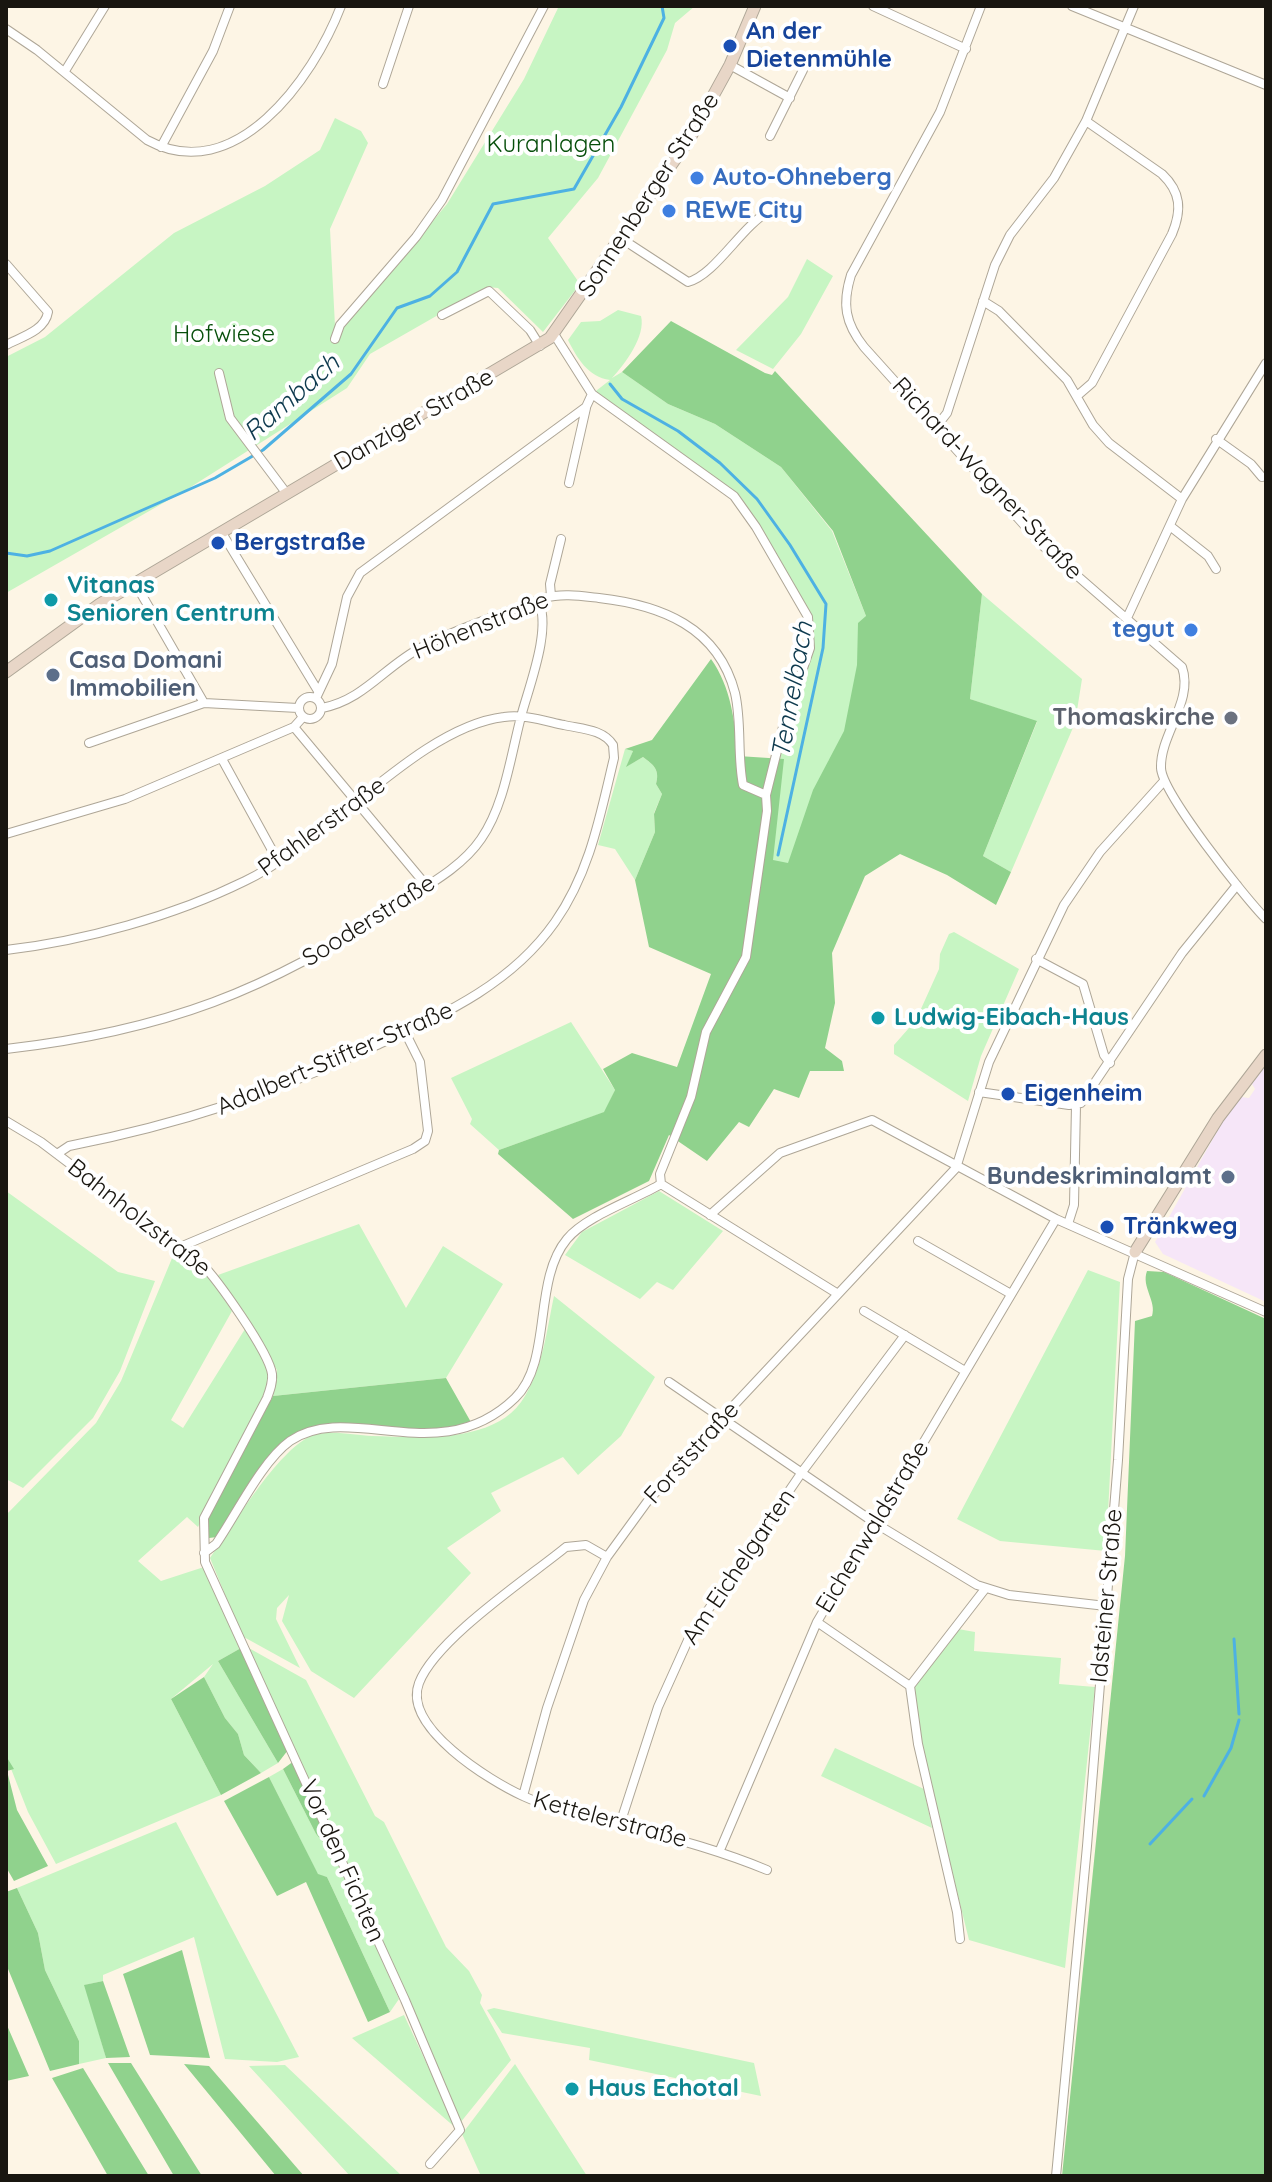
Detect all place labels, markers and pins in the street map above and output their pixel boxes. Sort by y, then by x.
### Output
place label: An der Dietenmühle [746,18,892,74]
marker: An der Dietenmühle [721,37,739,55]
place label: Auto-Ohneberg [713,164,892,192]
marker: Auto-Ohneberg [688,169,706,187]
place label: REWE City [685,197,803,225]
marker: REWE City [660,202,678,220]
place label: Bergstraße [234,529,366,557]
marker: Bergstraße [209,534,227,552]
place label: Vitanas Senioren Centrum [67,572,275,628]
marker: Vitanas Senioren Centrum [42,591,60,609]
place label: tegut [1112,616,1175,644]
marker: tegut [1182,621,1200,639]
place label: Casa Domani Immobilien [69,647,222,703]
marker: Casa Domani Immobilien [44,666,62,684]
place label: Thomaskirche [1052,704,1215,732]
marker: Thomaskirche [1222,709,1240,727]
place label: Ludwig-Eibach-Haus [894,1004,1129,1032]
marker: Ludwig-Eibach-Haus [869,1009,887,1027]
place label: Eigenheim [1024,1080,1143,1108]
marker: Eigenheim [999,1085,1017,1103]
place label: Bundeskriminalamt [987,1163,1212,1191]
marker: Bundeskriminalamt [1219,1168,1237,1186]
place label: Tränkweg [1123,1213,1238,1241]
marker: Tränkweg [1098,1218,1116,1236]
place label: Haus Echotal [588,2075,739,2103]
marker: Haus Echotal [563,2080,581,2098]

